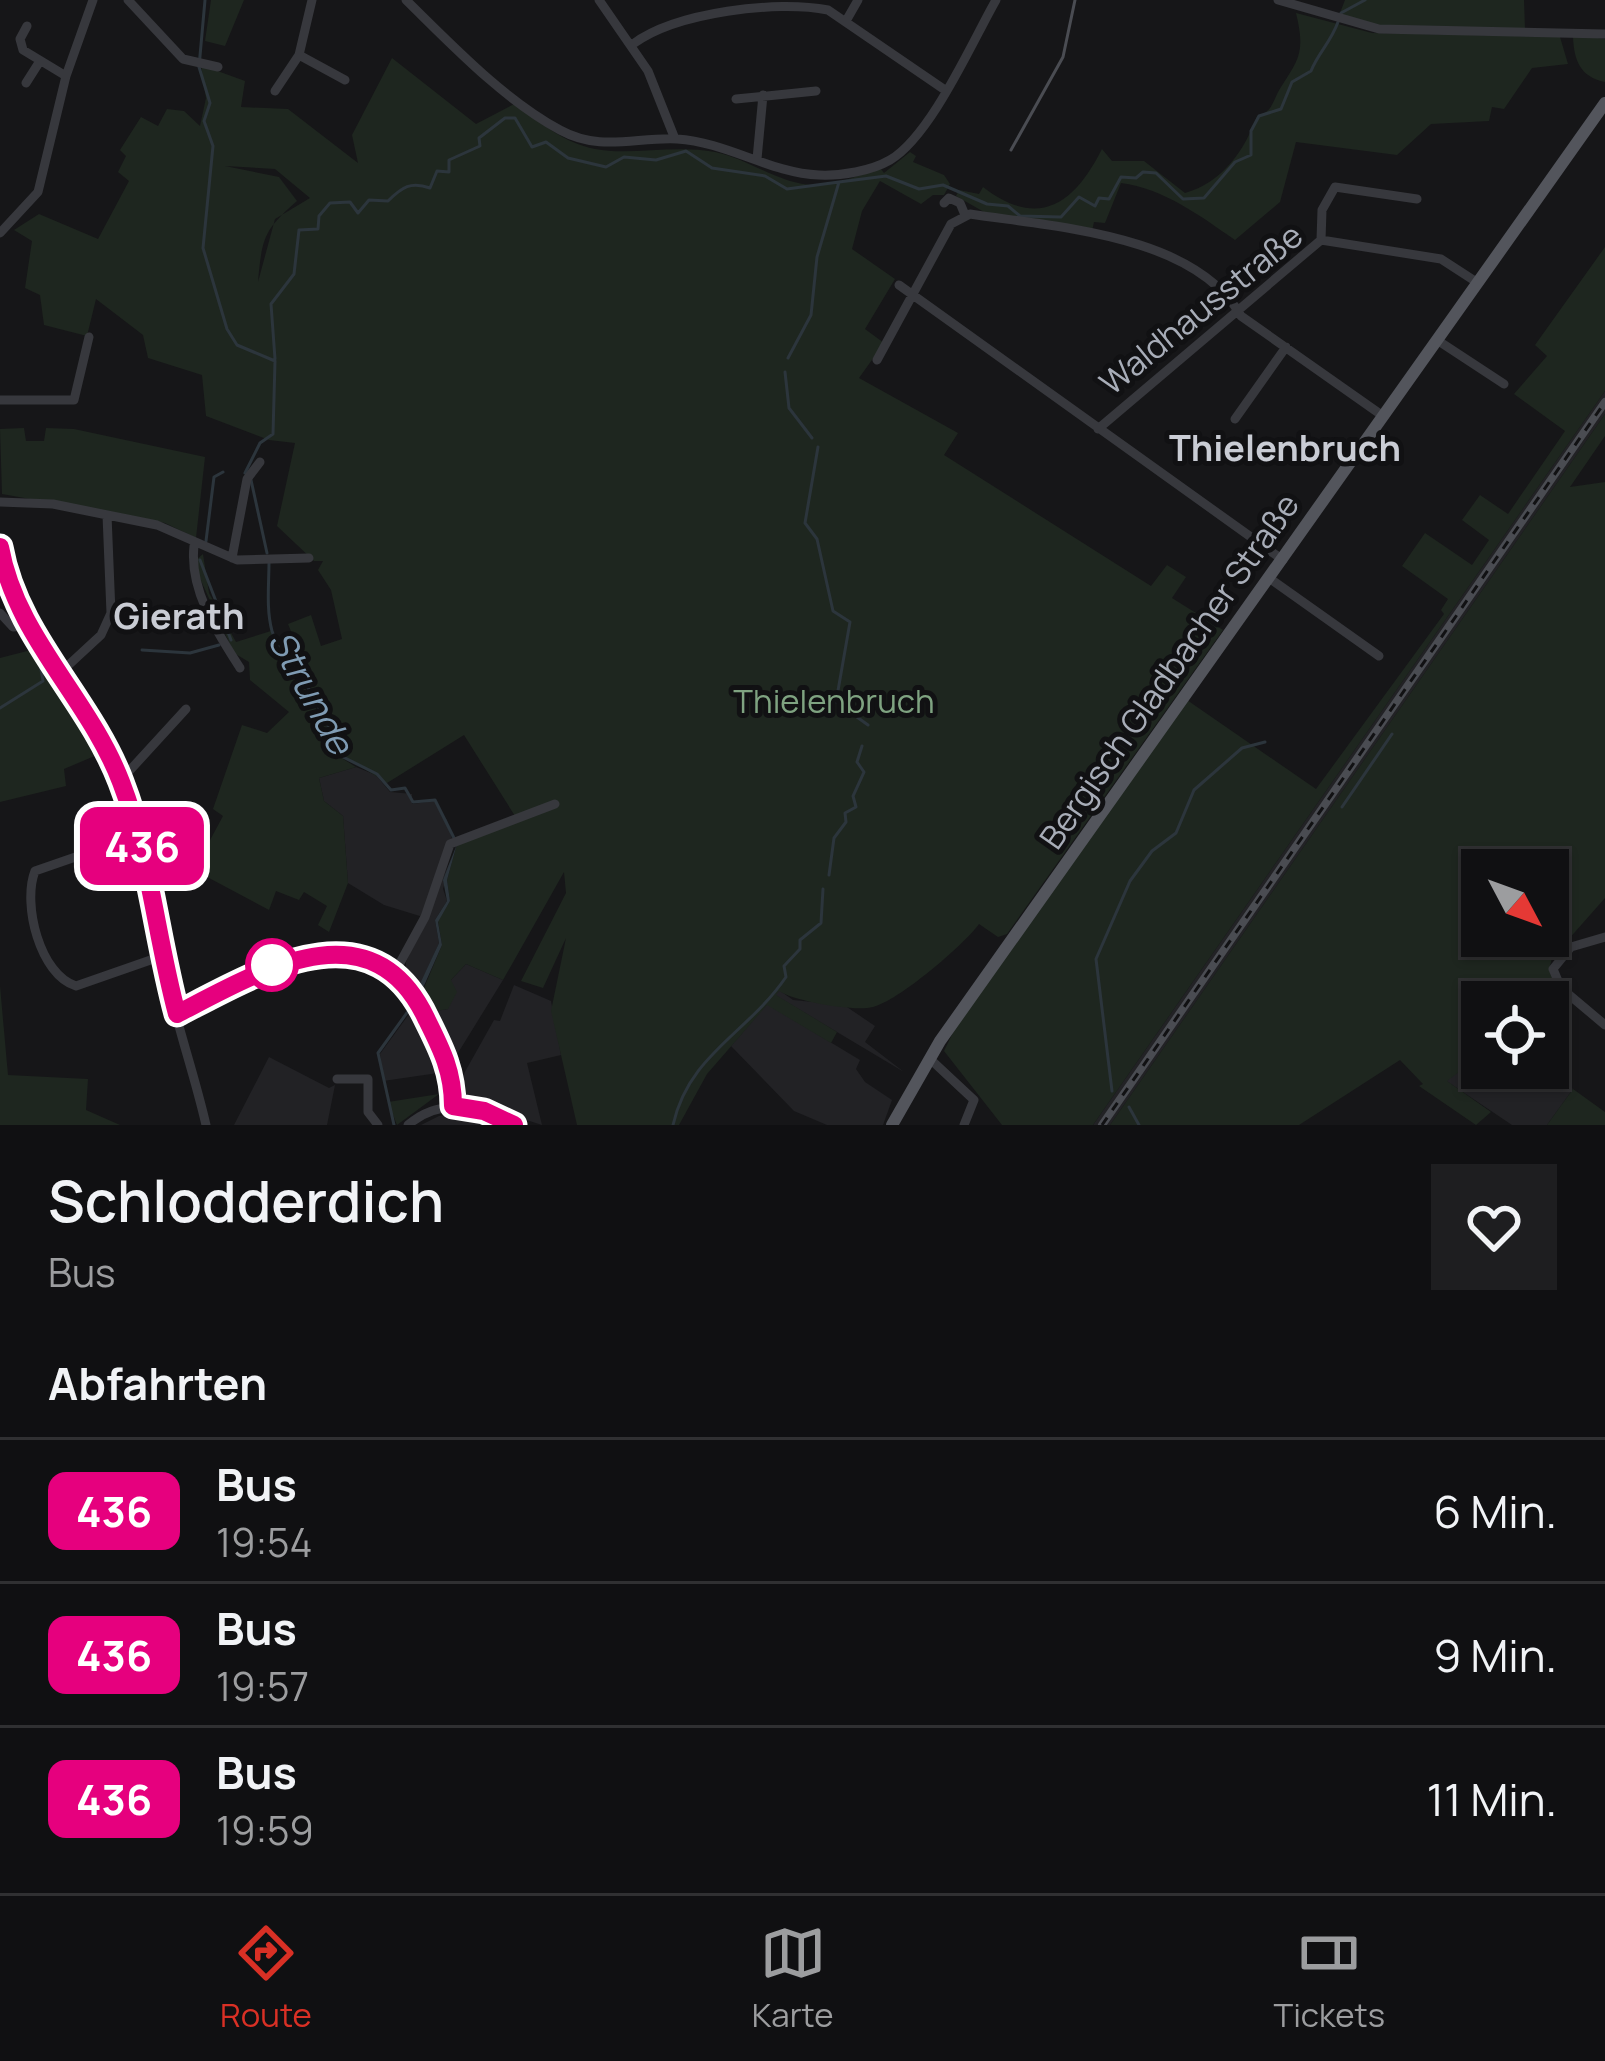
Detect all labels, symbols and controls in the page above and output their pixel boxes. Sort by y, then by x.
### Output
street label: Waldhausstraße [1090,213,1312,404]
district label: Thielenbruch [1169,423,1401,472]
street label: Bergisch Gladbacher Straße [1028,484,1309,857]
district label: Gierath [114,591,244,640]
water label: Strunde [257,621,366,764]
park label: Thielenbruch [733,678,935,723]
line badge: 436 [73,807,211,885]
text: 436 [104,817,180,875]
north arrow [1461,849,1569,957]
map controls [1461,849,1569,1089]
unlabelled marker [247,940,297,990]
button: locate [1461,981,1569,1089]
text: Schlodderdich [48,1161,444,1239]
button: heart [1431,1164,1557,1290]
text: Bus [48,1245,116,1299]
text: Abfahrten [48,1352,267,1414]
text: Bus [216,1453,297,1515]
text: 6 Min. [1434,1480,1557,1542]
text: 436 [76,1482,152,1540]
text: 19:54 [216,1515,313,1569]
text: Bus [216,1597,297,1659]
text: 9 Min. [1434,1624,1557,1686]
text: 436 [76,1626,152,1684]
text: 19:57 [216,1659,309,1713]
text: Bus [216,1741,297,1803]
text: 11 Min. [1426,1768,1557,1830]
text: 436 [76,1770,152,1828]
text: 19:59 [216,1803,314,1857]
tab: Route [220,1920,312,2037]
tab: Karte [752,1920,833,2037]
tab: Tickets [1273,1920,1385,2037]

